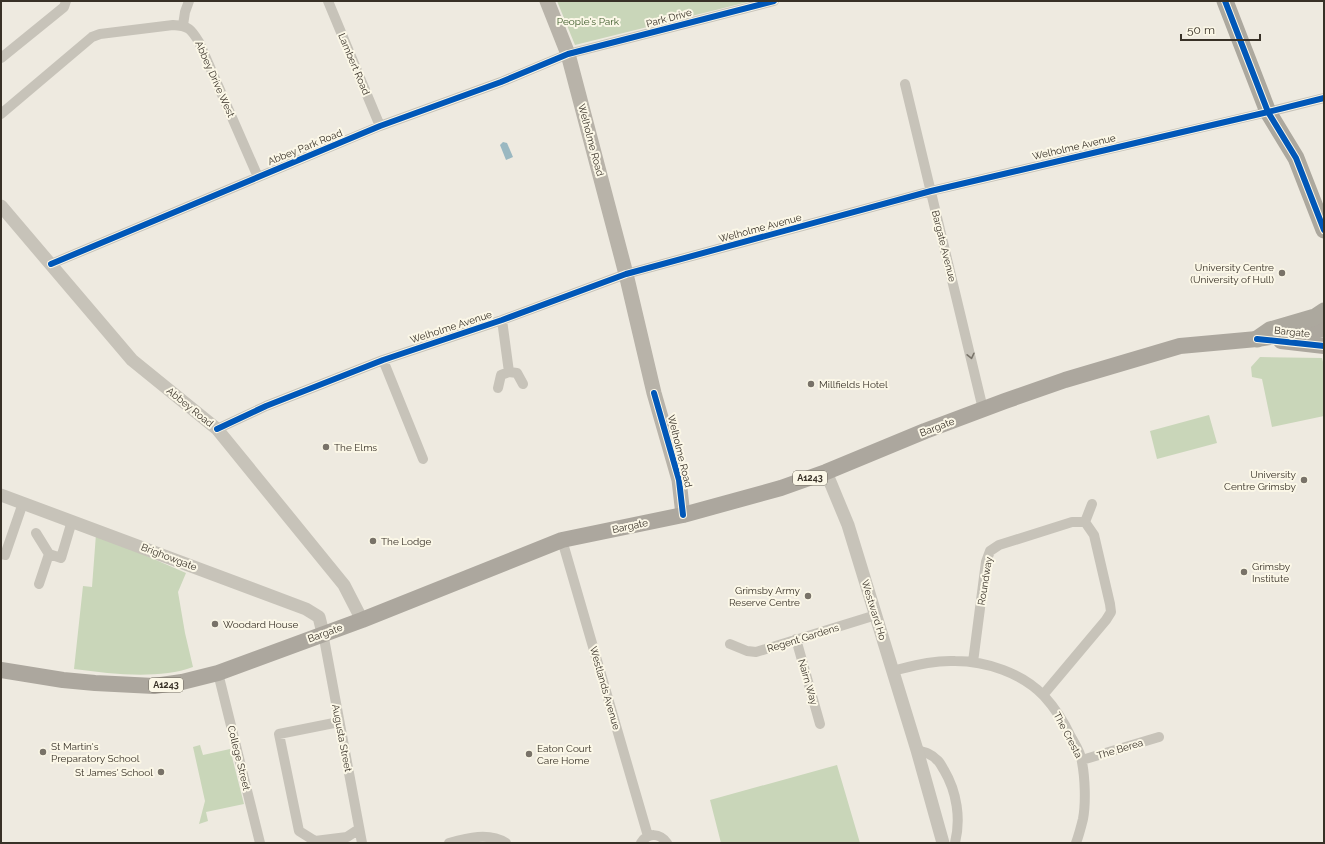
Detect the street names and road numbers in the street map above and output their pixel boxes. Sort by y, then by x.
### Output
street label: Park Drive [645,7,693,29]
street label: Lambert Road [336,32,372,96]
street label: Abbey Drive West [193,39,237,119]
street label: Welholme Road [576,103,606,177]
street label: Abbey Park Road [266,127,344,167]
street label: Welholme Avenue [1031,132,1117,162]
street label: Bargate Avenue [930,209,958,283]
street label: Welholme Avenue [717,212,803,244]
street label: Welholme Avenue [409,309,493,345]
street label: Bargate [1273,325,1311,339]
street label: Abbey Road [165,385,215,429]
street label: Welholme Road [666,414,694,488]
street label: Bargate [918,415,956,439]
road number: A1243 [793,471,827,485]
street label: Bargate [611,517,649,535]
street label: Brighowgate [140,541,199,573]
street label: Roundway [976,555,994,606]
street label: Westward Ho [860,578,888,642]
street label: Bargate [306,622,344,644]
street label: Regent Gardens [766,622,840,654]
street label: Westlands Avenue [588,645,622,731]
street label: Nairn Way [796,658,820,707]
road number: A1243 [149,678,183,692]
street label: Augusta Street [330,703,354,773]
street label: The Cresta [1051,710,1085,760]
street label: College Street [226,724,253,792]
street label: The Berea [1096,737,1144,761]

